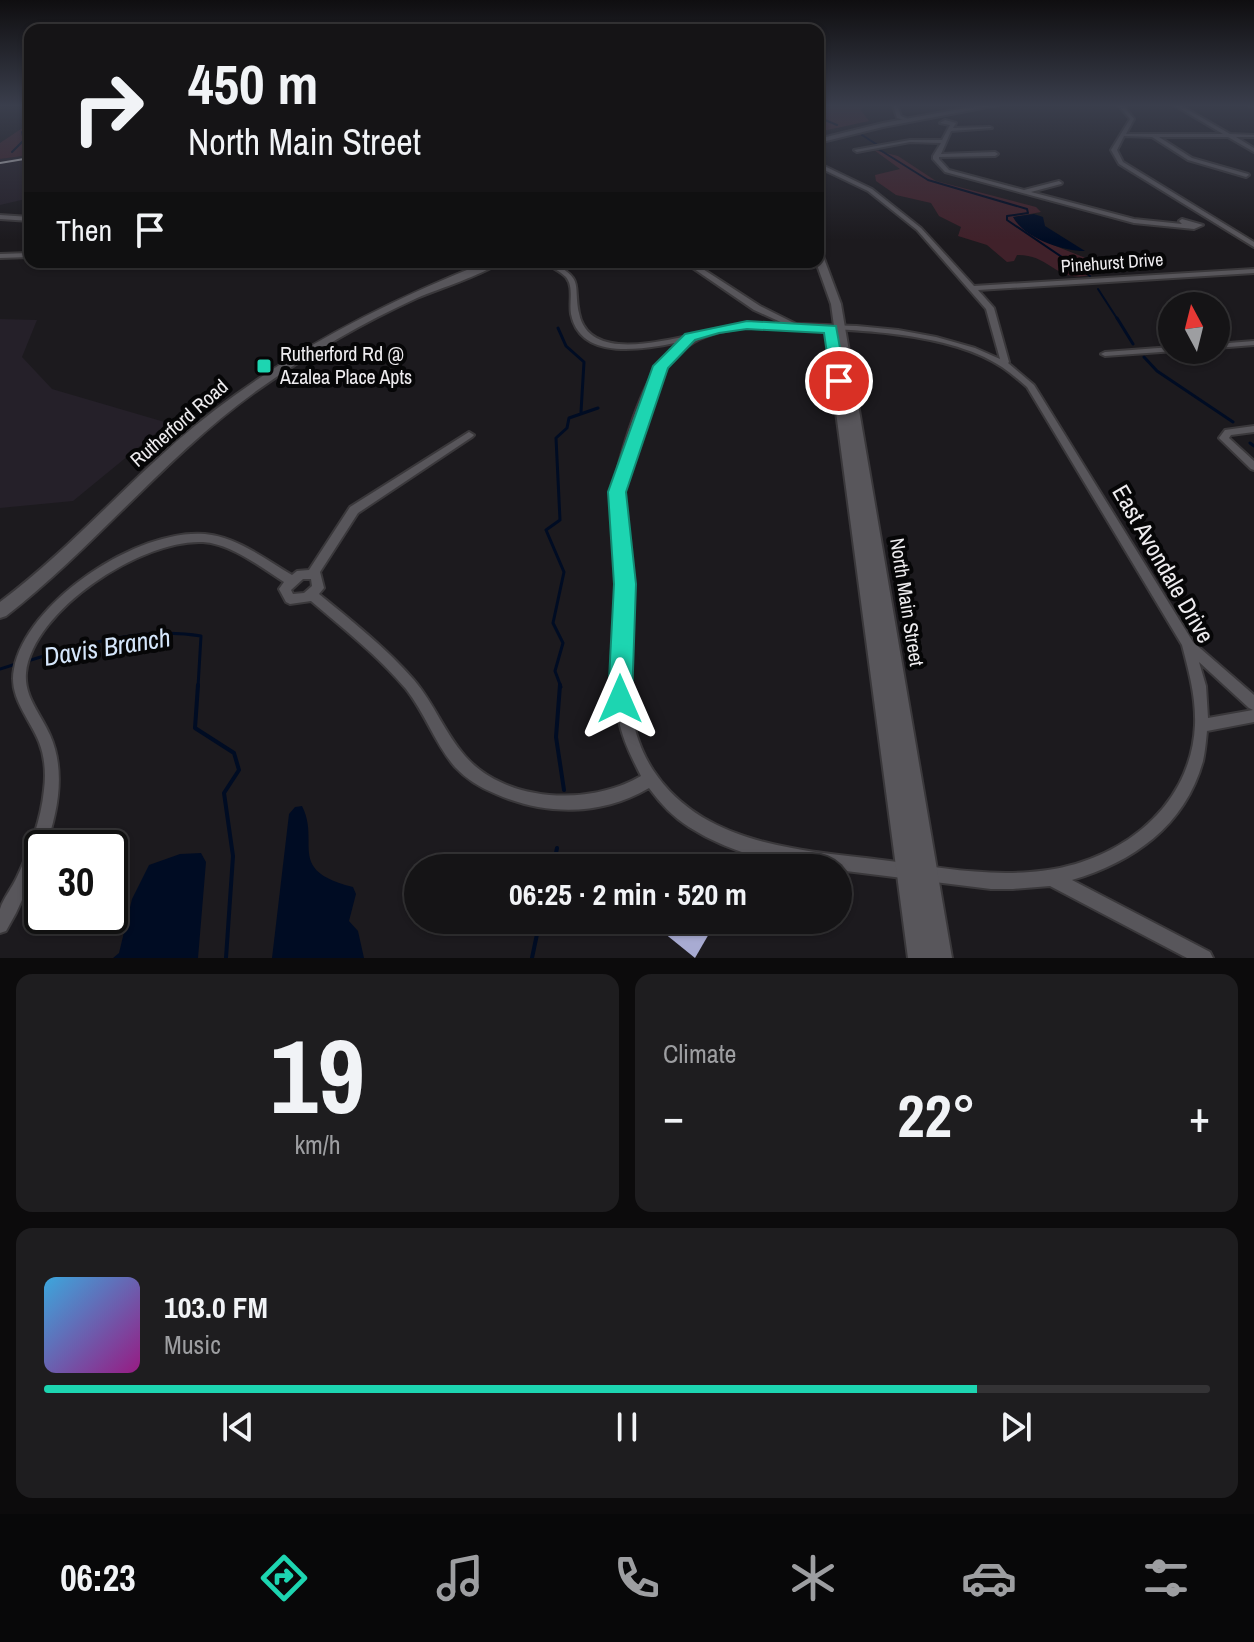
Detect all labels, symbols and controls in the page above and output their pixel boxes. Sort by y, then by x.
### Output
text: 450 m [188,46,318,121]
icon: right [56,56,160,160]
text: North Main Street [188,118,421,166]
icon: arrive [128,208,172,252]
text: Then [56,210,112,250]
street label: Pinehurst Drive [1060,246,1164,279]
north arrow [1158,292,1230,364]
map controls [1158,292,1230,364]
place label: Rutherford Rd @ Azalea Place Apts [279,340,412,390]
pin [805,347,873,415]
marker: Rutherford Rd @ Azalea Place Apts [255,357,273,375]
icon: arrive [817,359,861,403]
street label: Rutherford Road [124,373,233,473]
street label: East Avondale Drive [1106,478,1222,649]
street label: North Main Street [884,536,931,668]
water label: Davis Branch [41,619,173,674]
position arrow [578,657,662,741]
speed limit sign: 30 [24,830,128,934]
text: 06:25 · 2 min · 520 m [509,874,747,914]
text: 19 [270,1005,365,1145]
text: Climate [663,1036,736,1071]
text: 22° [897,1075,976,1156]
text: − [663,1086,684,1146]
text: + [1189,1086,1210,1146]
text: km/h [294,1127,341,1162]
text: 103.0 FM [164,1287,268,1327]
text: Music [164,1327,221,1362]
icon: previous [216,1405,260,1449]
icon: pause [605,1405,649,1449]
icon: next [994,1405,1038,1449]
icon: directions [256,1550,312,1606]
icon: music [432,1550,488,1606]
icon: phone [609,1550,665,1606]
icon: climate [785,1550,841,1606]
icon: car [961,1550,1017,1606]
icon: filters [1138,1550,1194,1606]
text: 06:23 [60,1554,136,1602]

